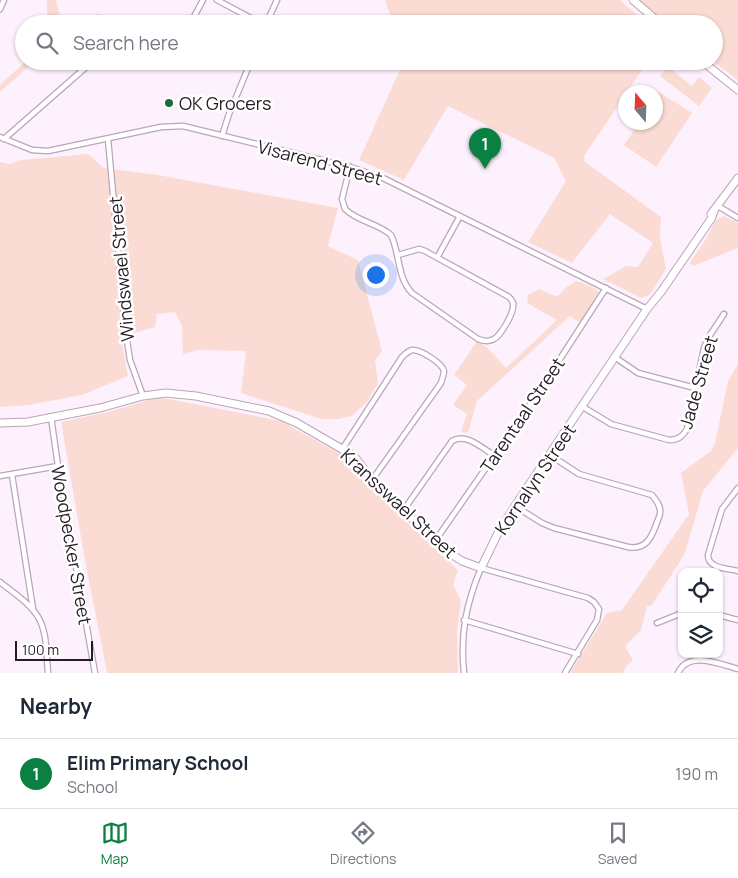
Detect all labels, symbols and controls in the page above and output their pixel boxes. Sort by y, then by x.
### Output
search box [15,15,723,70]
icon: search [33,29,61,57]
text: Search here [73,30,179,56]
north arrow [618,85,663,130]
place label: OK Grocers [179,91,271,115]
marker: OK Grocers [163,97,175,109]
pin: 1 [469,128,501,169]
street label: Visarend Street [255,134,385,190]
street label: Windswael Street [103,195,139,343]
your location [363,262,389,288]
street label: Jade Street [673,333,723,431]
street label: Tarentaal Street [474,352,570,478]
street label: Kornalyn Street [489,419,581,539]
street label: Kransswael Street [336,443,462,563]
street label: Woodpecker Street [46,464,98,626]
map controls [678,568,723,658]
button: locate [678,568,723,613]
button: layers [678,613,723,658]
scale bar [15,638,92,661]
text: 100 m [22,640,59,659]
text: Nearby [20,692,92,720]
text: Elim Primary School [67,750,249,776]
text: 1 [32,763,40,785]
text: 190 m [675,763,718,785]
text: School [67,776,118,798]
tab: Map [101,819,129,868]
tab: Directions [330,819,396,868]
tab: Saved [598,819,637,868]

